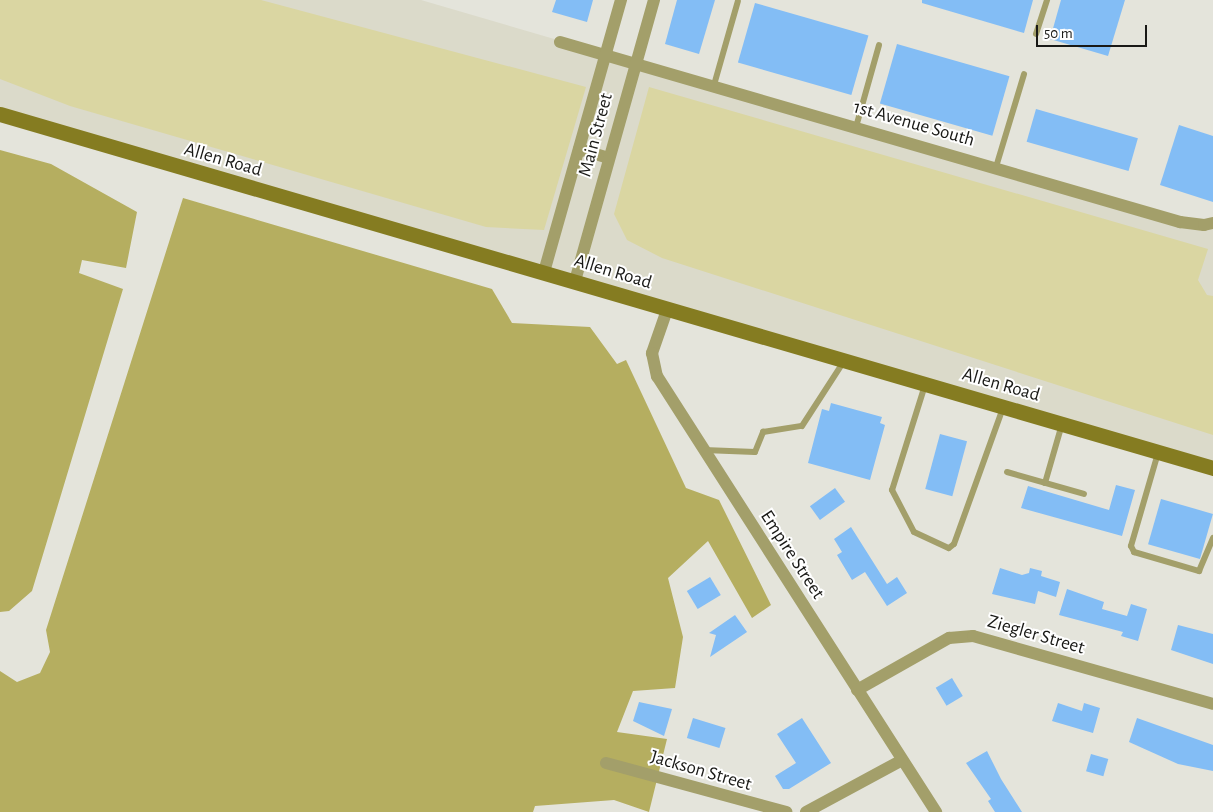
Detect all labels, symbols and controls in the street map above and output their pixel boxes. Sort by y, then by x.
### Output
scale bar [1038,15,1149,47]
text: 50 m [1044,26,1073,41]
street label: Main Street [574,91,618,179]
street label: 1st Avenue South [851,96,977,152]
street label: Allen Road [181,138,265,182]
street label: Allen Road [571,249,655,295]
street label: Allen Road [959,363,1043,407]
street label: Empire Street [755,506,829,604]
street label: Ziegler Street [985,610,1087,660]
street label: Jackson Street [648,746,754,796]

